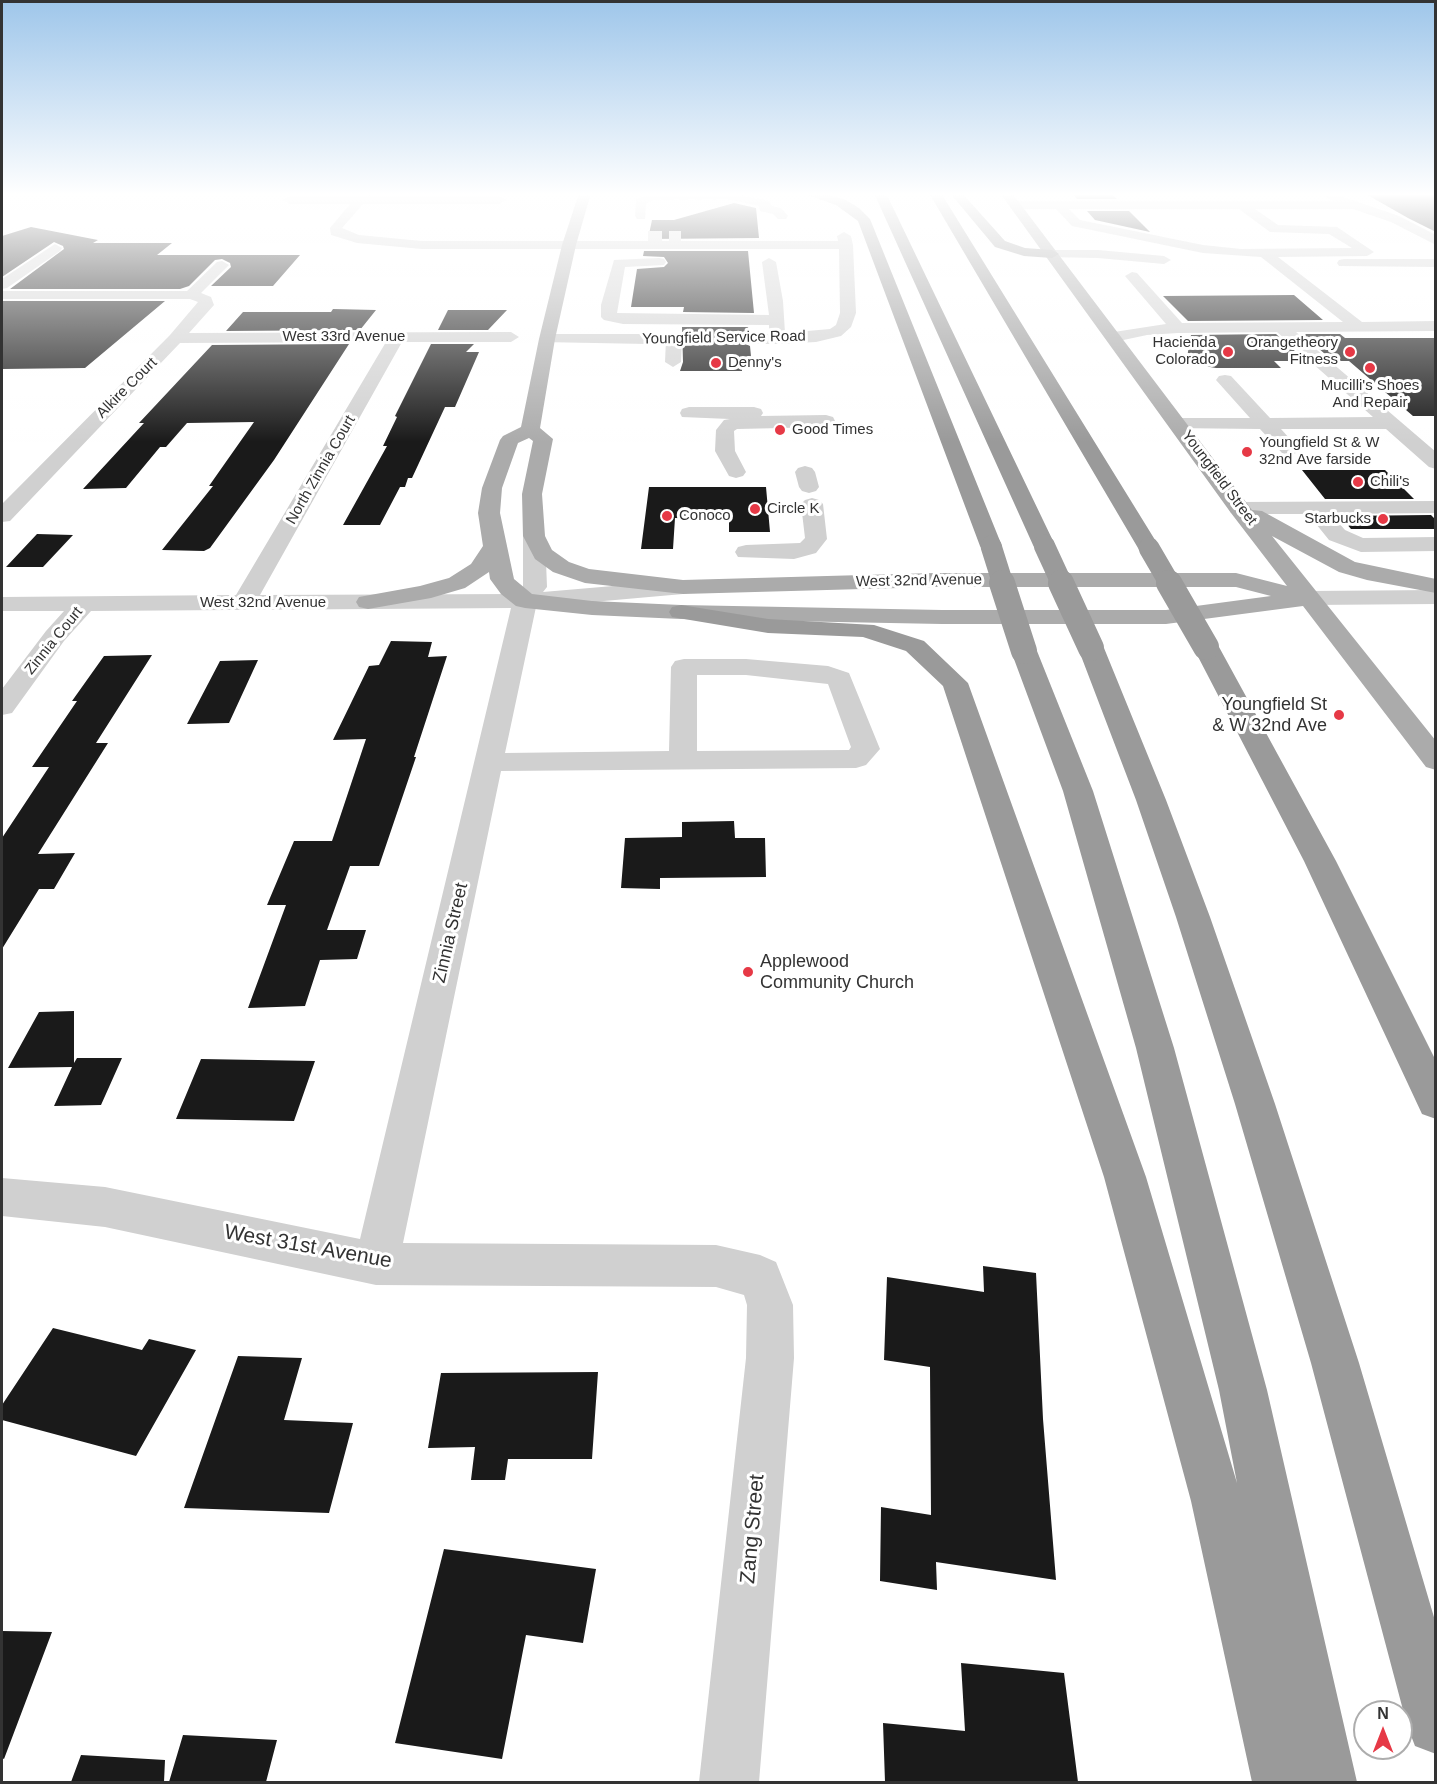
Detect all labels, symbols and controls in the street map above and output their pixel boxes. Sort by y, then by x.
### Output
street label: West 33rd Avenue [283,328,405,346]
street label: Youngfield Service Road [642,328,806,348]
place label: Hacienda Colorado [1153,334,1216,369]
place label: Orangetheory Fitness [1246,334,1338,369]
marker: Hacienda Colorado [1221,345,1235,359]
marker: Orangetheory Fitness [1343,345,1357,359]
street label: Alkire Court [93,354,161,422]
place label: Denny's [728,354,782,372]
marker: Denny's [709,356,723,370]
marker: Mucilli's Shoes And Repair [1363,361,1377,375]
place label: Mucilli's Shoes And Repair [1321,377,1419,412]
street label: North Zinnia Court [283,412,359,528]
place label: Good Times [792,421,873,439]
marker: Good Times [773,423,787,437]
street label: Youngfield Street [1178,427,1260,529]
place label: Youngfield St & W 32nd Ave farside [1259,434,1379,469]
marker: Youngfield St & W 32nd Ave farside [1240,445,1254,459]
place label: Chili's [1370,473,1410,491]
marker: Chili's [1351,475,1365,489]
place label: Circle K [767,500,820,518]
marker: Circle K [748,502,762,516]
place label: Conoco [679,507,731,525]
marker: Conoco [660,509,674,523]
place label: Starbucks [1304,510,1371,528]
marker: Starbucks [1376,512,1390,526]
street label: West 32nd Avenue [856,571,982,591]
street label: West 32nd Avenue [200,594,326,612]
street label: Zinnia Court [21,604,87,678]
place label: Youngfield St & W 32nd Ave [1212,694,1327,736]
marker: Youngfield St & W 32nd Ave [1332,708,1346,722]
street label: Zinnia Street [429,881,473,985]
place label: Applewood Community Church [760,951,914,994]
marker: Applewood Community Church [741,965,755,979]
street label: West 31st Avenue [222,1220,394,1274]
street label: Zang Street [736,1473,770,1585]
north arrow [1353,1700,1413,1760]
text: N [1377,1705,1389,1722]

